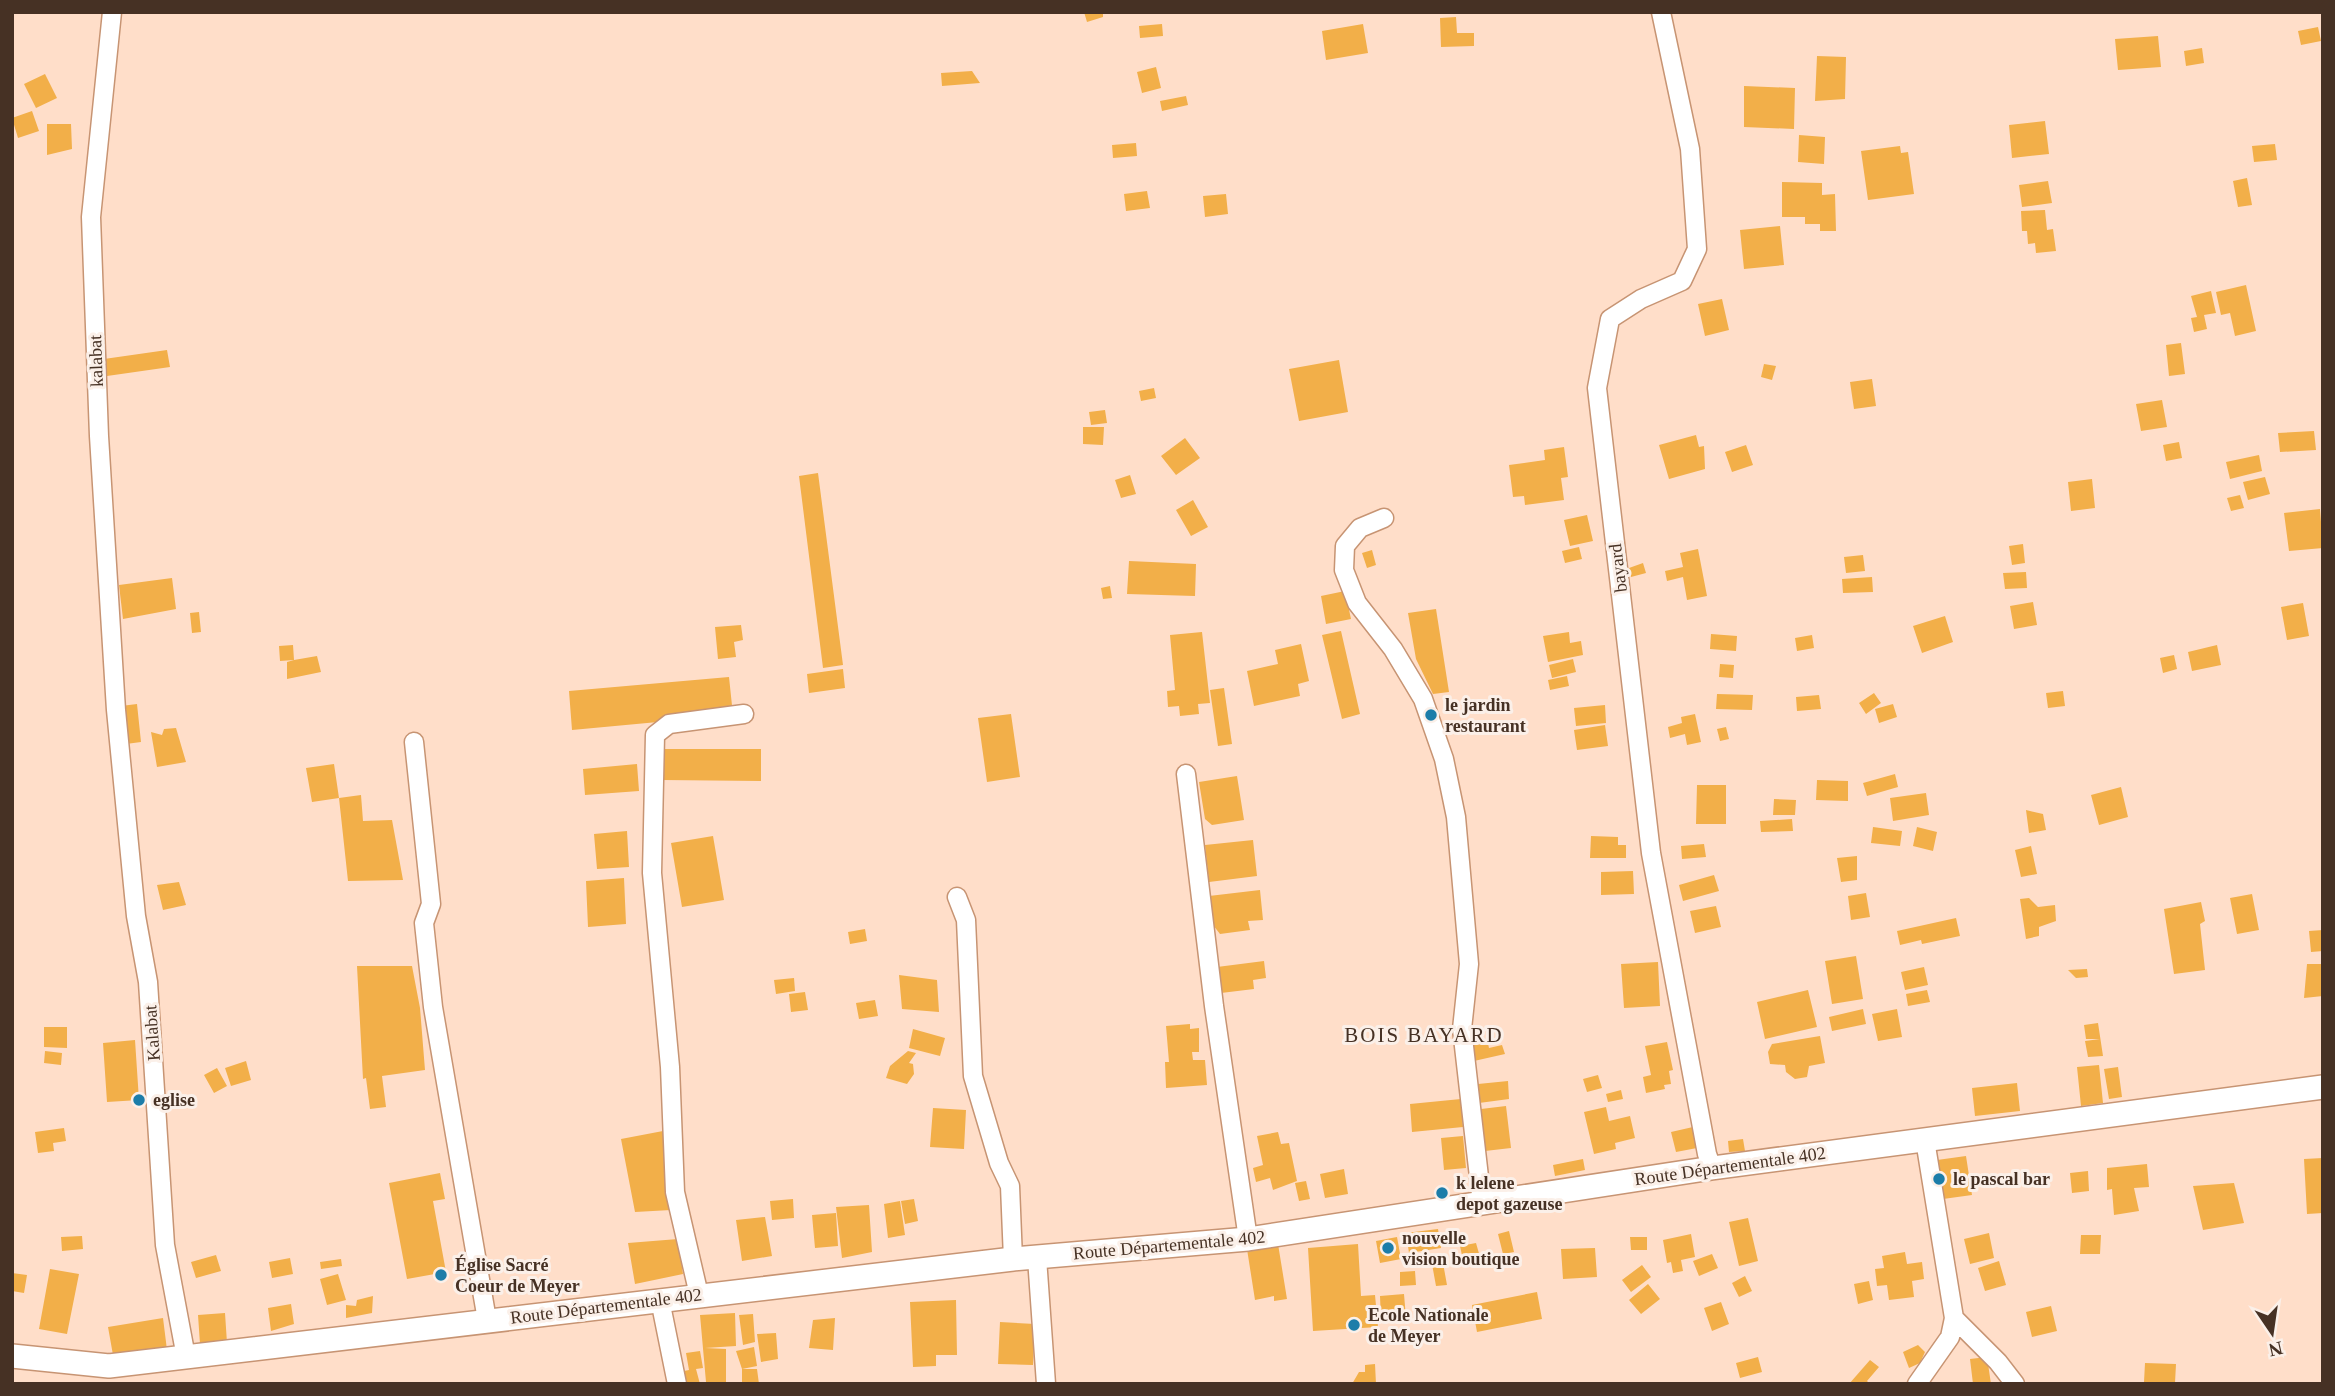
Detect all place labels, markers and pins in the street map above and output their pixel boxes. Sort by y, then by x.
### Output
place label: le jardin restaurant [1445,695,1526,736]
marker: le jardin restaurant [1423,707,1439,723]
place label: eglise [153,1090,195,1110]
marker: eglise [131,1092,147,1108]
place label: le pascal bar [1953,1169,2050,1189]
marker: le pascal bar [1931,1171,1947,1187]
place label: k lelene depot gazeuse [1456,1173,1563,1214]
marker: k lelene depot gazeuse [1434,1185,1450,1201]
place label: nouvelle vision boutique [1402,1228,1520,1269]
marker: nouvelle vision boutique [1380,1240,1396,1256]
place label: Église Sacré Coeur de Meyer [455,1254,580,1296]
marker: Église Sacré Coeur de Meyer [433,1267,449,1283]
place label: Ecole Nationale de Meyer [1368,1305,1488,1346]
marker: Ecole Nationale de Meyer [1346,1317,1362,1333]

